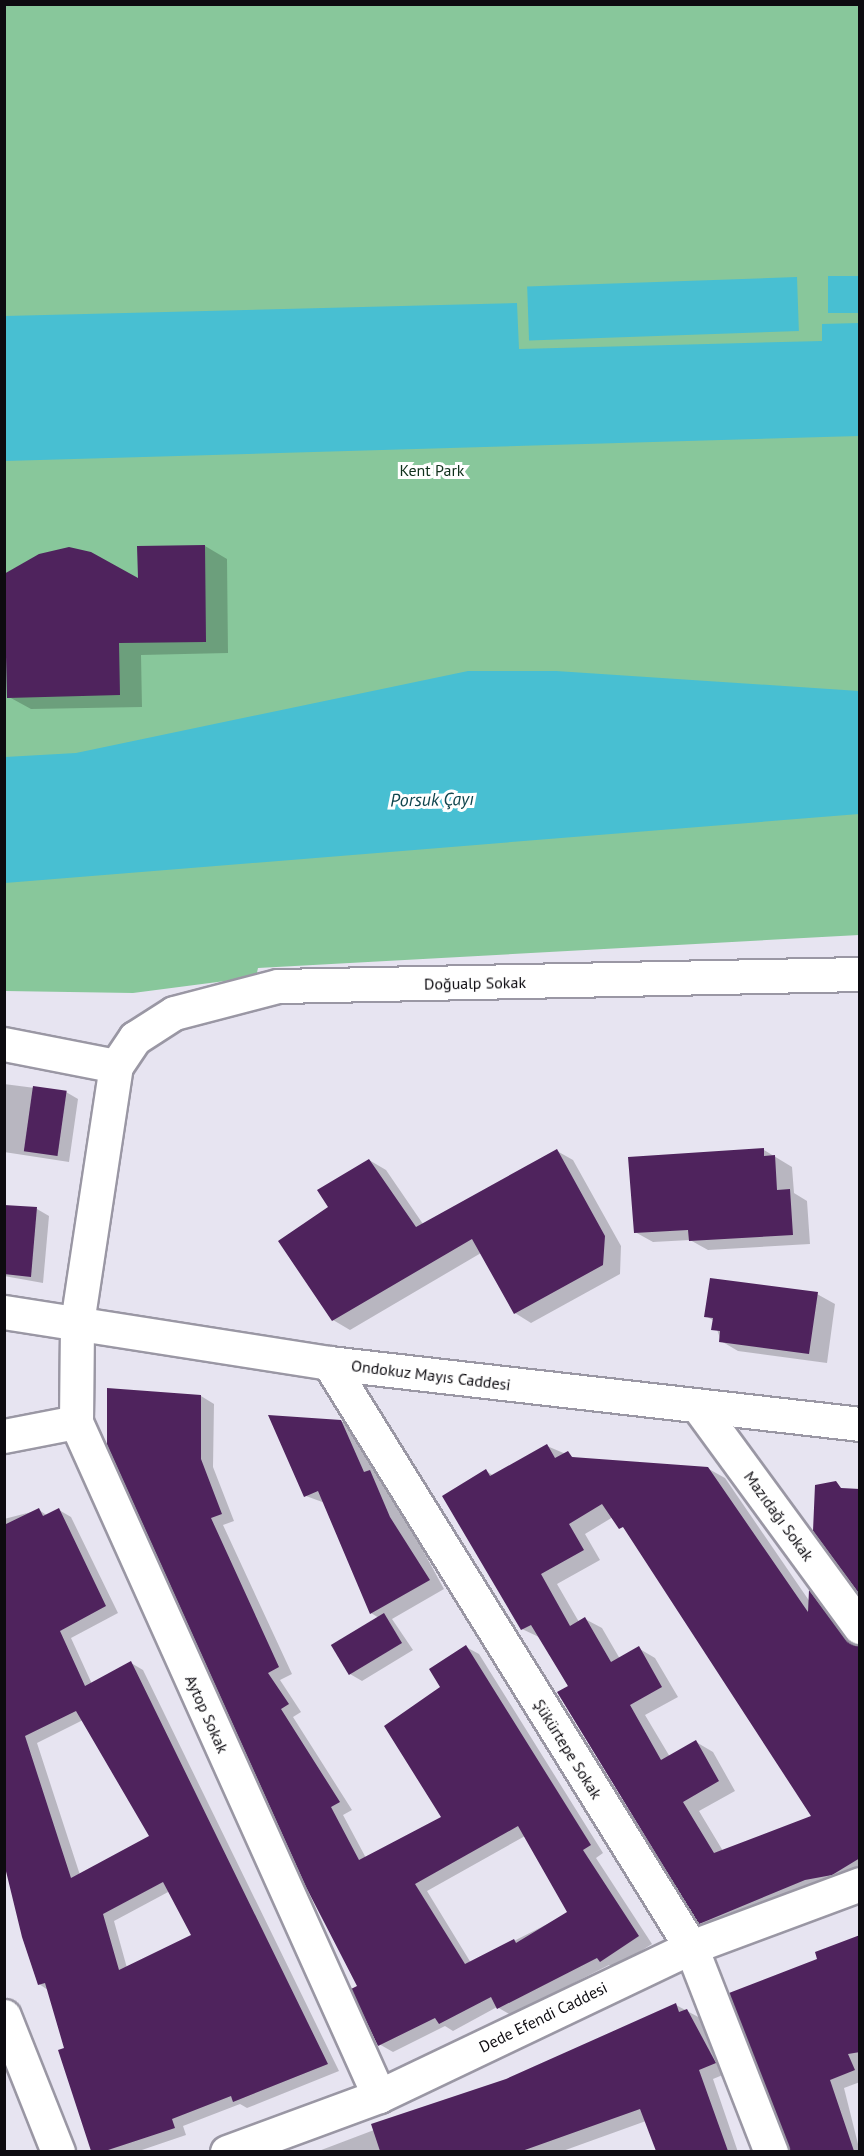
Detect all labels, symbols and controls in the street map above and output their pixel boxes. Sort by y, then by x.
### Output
park label: Kent Park [400,460,464,480]
water label: Porsuk Çayı [390,788,474,812]
street label: Doğualp Sokak [424,973,526,993]
street label: Ondokuz Mayıs Caddesi [350,1356,512,1394]
street label: Mazıdağı Sokak [740,1467,818,1565]
street label: Aytop Sokak [181,1672,233,1756]
street label: Şükürtepe Sokak [530,1696,606,1802]
street label: Dede Efendi Caddesi [476,1978,610,2056]

